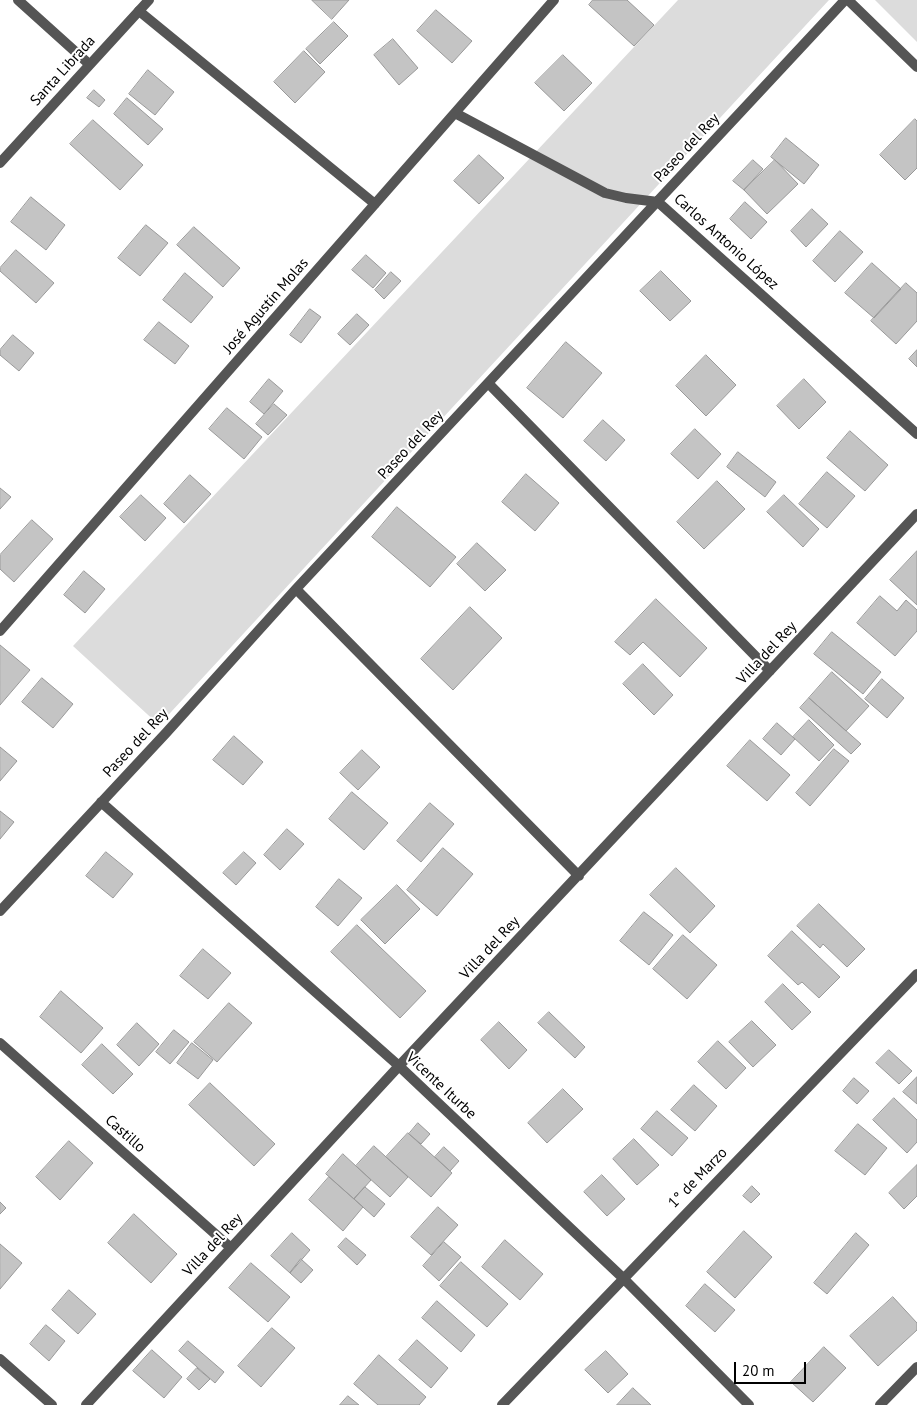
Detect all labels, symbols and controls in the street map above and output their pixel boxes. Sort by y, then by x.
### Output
street label: Santa Librada [27,32,99,110]
street label: Paseo del Rey [651,110,723,186]
street label: Carlos Antonio López [670,190,782,294]
street label: José Agustín Molas [220,255,312,357]
street label: Paseo del Rey [375,407,447,483]
street label: Villa del Rey [733,618,801,688]
street label: Paseo del Rey [100,705,172,781]
street label: Villa del Rey [456,913,524,983]
street label: Vicente Iturbe [402,1049,480,1123]
street label: Castillo [101,1111,149,1157]
street label: 1° de Marzo [665,1144,731,1212]
street label: Villa del Rey [179,1210,247,1280]
scale bar [737,1352,810,1384]
text: 20 m [742,1361,775,1380]

